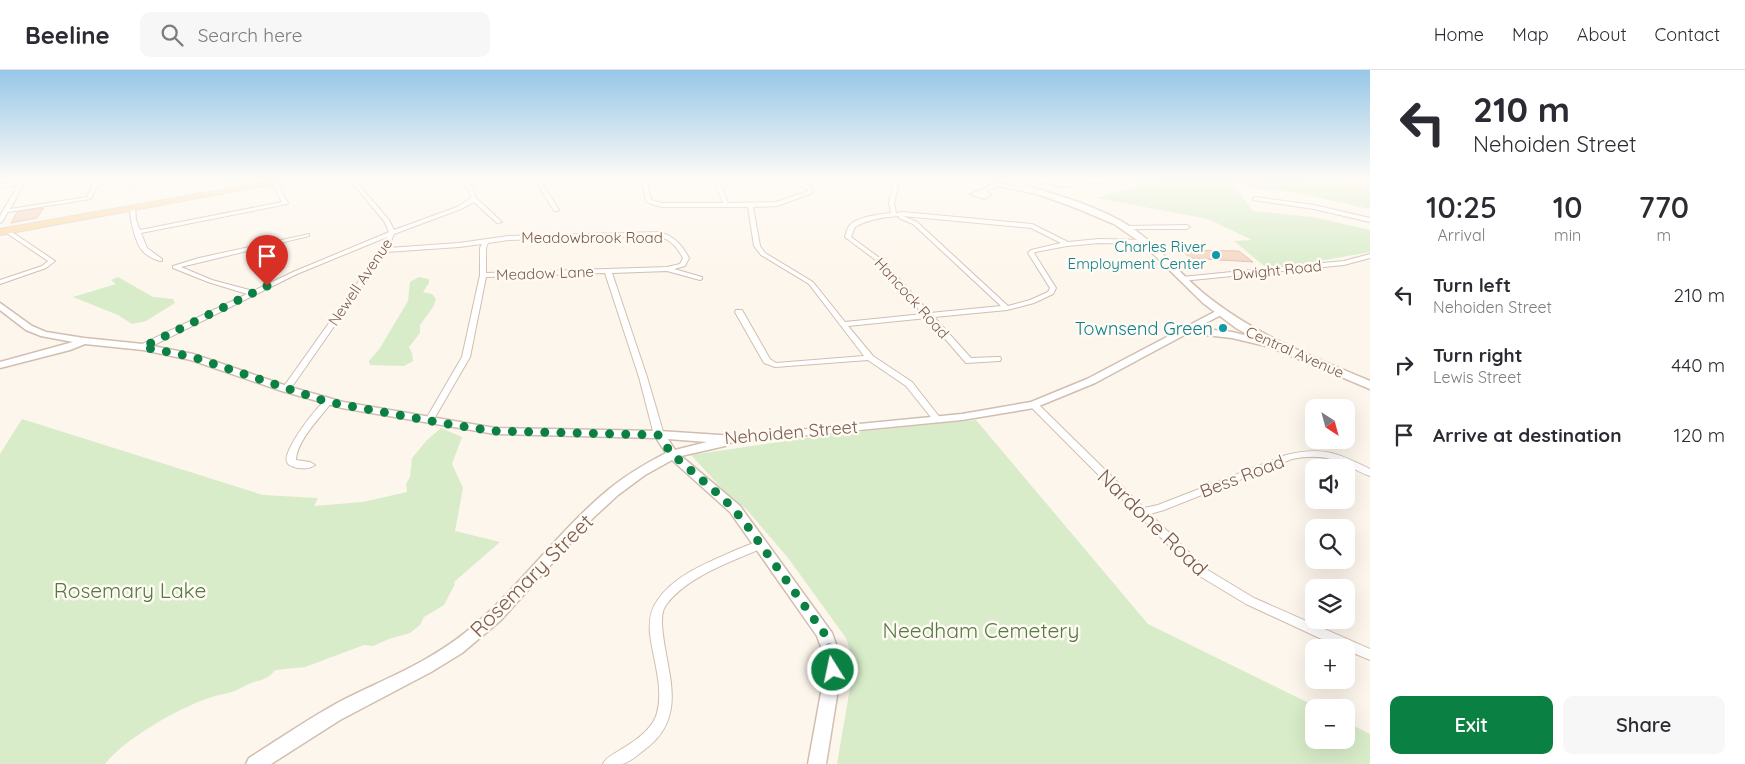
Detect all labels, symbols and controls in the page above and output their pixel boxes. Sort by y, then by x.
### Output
search box [140,12,490,57]
text: Beeline [25,20,110,50]
icon: search [158,21,186,49]
text: Search here [198,23,303,47]
text: Home [1434,23,1484,46]
text: Map [1512,23,1549,46]
text: About [1577,23,1627,46]
text: Contact [1655,23,1720,46]
text: 210 m [1473,87,1570,131]
icon: left [1390,90,1455,155]
text: Nehoiden Street [1473,130,1637,158]
text: 10:25 [1426,188,1497,226]
text: 10 [1553,188,1583,226]
text: 770 [1639,188,1689,226]
text: Arrival [1437,225,1485,245]
text: min [1554,225,1581,245]
text: m [1656,225,1671,245]
street label: Meadowbrook Road [521,228,663,247]
pin [246,235,288,286]
street label: Newell Avenue [324,235,396,329]
place label: Charles River Employment Center [1068,237,1206,273]
icon: arrive [253,242,281,270]
marker: Charles River Employment Center [1210,249,1222,261]
street label: Hancock Road [871,254,953,342]
street label: Dwight Road [1231,256,1323,284]
street label: Meadow Lane [496,262,594,284]
text: Turn left [1433,273,1511,297]
icon: left [1390,281,1418,309]
text: 210 m [1674,283,1725,307]
text: Nehoiden Street [1433,297,1552,317]
place label: Townsend Green [1075,317,1213,340]
marker: Townsend Green [1217,322,1229,334]
street label: Central Avenue [1243,322,1347,382]
text: Turn right [1433,343,1522,367]
icon: right [1390,351,1418,379]
text: 440 m [1671,353,1725,377]
text: Lewis Street [1433,367,1522,387]
north arrow [1305,399,1355,449]
map controls [1305,399,1355,749]
street label: Nehoiden Street [723,415,859,449]
icon: arrive [1390,421,1418,449]
text: Arrive at destination [1433,423,1622,447]
text: 120 m [1674,423,1725,447]
street label: Bess Road [1197,449,1287,503]
button: sound [1305,459,1355,509]
street label: Nardone Road [1093,463,1213,581]
street label: Rosemary Street [464,508,598,642]
button: search [1305,519,1355,569]
park label: Rosemary Lake [54,577,206,603]
button: layers [1305,579,1355,629]
park label: Needham Cemetery [883,617,1079,643]
button: + [1305,639,1355,689]
position arrow [806,643,858,695]
button: Exit [1390,696,1553,754]
button: Share [1563,696,1725,754]
button: − [1305,699,1355,749]

